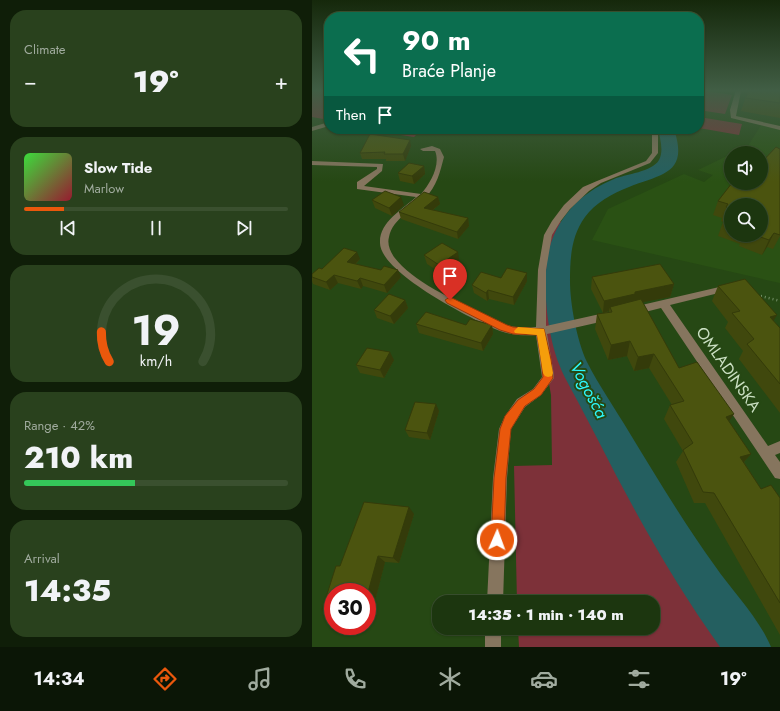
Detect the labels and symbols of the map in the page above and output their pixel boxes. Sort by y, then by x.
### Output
pin [433,259,467,300]
street label: OMLADINSKA [691,322,767,417]
water label: Vogošća [564,357,614,423]
position arrow [476,519,518,561]
speed limit sign: 30 [324,583,376,635]

